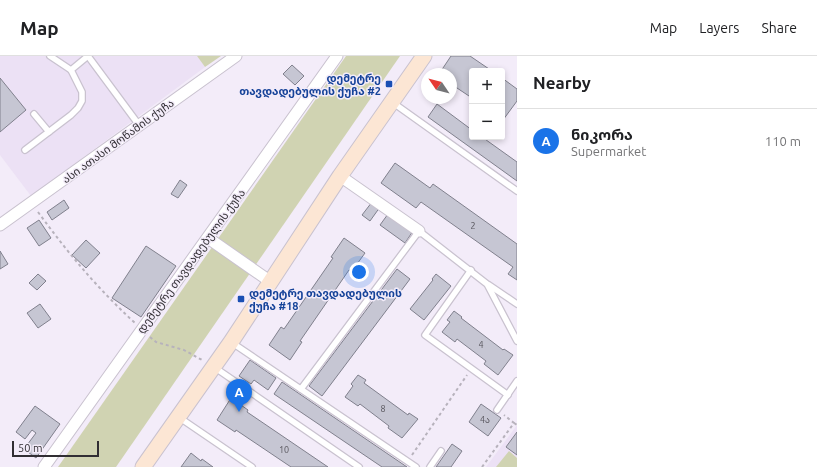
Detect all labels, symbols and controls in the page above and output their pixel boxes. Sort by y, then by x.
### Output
text: Map [20,17,59,39]
text: Map [650,20,677,36]
text: Layers [699,20,739,36]
text: Share [761,20,797,36]
north arrow [421,68,457,104]
map controls [469,68,505,140]
button: + [469,68,505,104]
place label: დემეტრე თავდადებულის ქუჩა #2 [239,72,381,98]
text: Nearby [533,73,591,92]
marker: დემეტრე თავდადებულის ქუჩა #2 [384,79,394,89]
street label: ასი ათასი მოწამის ქუჩა [60,97,177,186]
button: − [469,104,505,140]
text: ნიკორა [571,126,633,143]
text: A [541,134,551,148]
text: 110 m [765,134,801,148]
text: Supermarket [571,144,646,158]
street label: დემეტრე თავდადებულის ქუჩა [135,187,248,336]
house number: 2 [470,221,476,231]
your location [349,262,369,282]
place label: დემეტრე თავდადებულის ქუჩა #18 [249,287,402,313]
marker: დემეტრე თავდადებულის ქუჩა #18 [236,294,246,304]
house number: 4 [478,340,484,350]
pin: A [226,379,252,412]
house number: 8 [380,404,386,414]
house number: 4ა [480,415,490,425]
scale bar [12,439,99,458]
text: 50 m [18,442,42,454]
house number: 10 [279,445,289,455]

